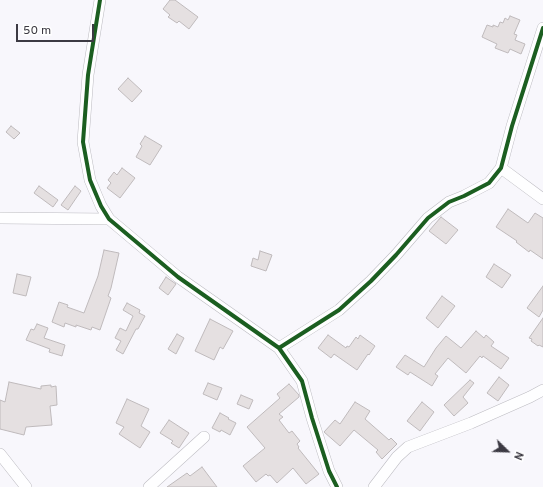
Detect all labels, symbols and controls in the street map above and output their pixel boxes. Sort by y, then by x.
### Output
scale bar [18,16,96,42]
text: 50 m [23,23,51,39]
north arrow [487,431,527,471]
text: N [510,449,526,462]

